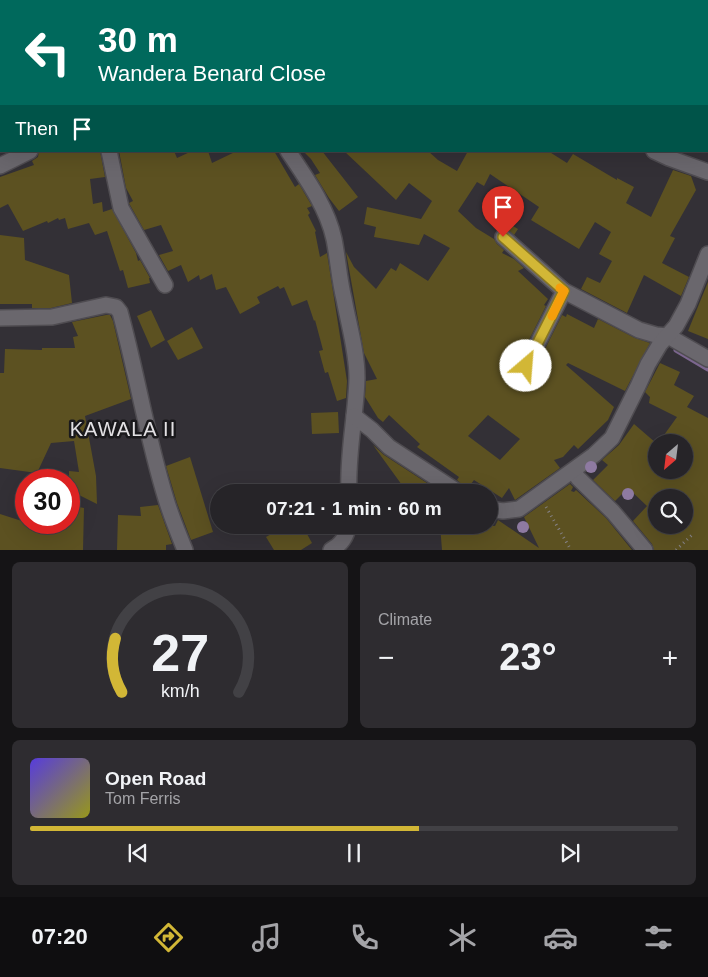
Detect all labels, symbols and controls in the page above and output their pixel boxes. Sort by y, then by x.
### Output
icon: left [15,20,80,85]
text: 30 m [98,20,178,59]
text: Wandera Benard Close [98,61,326,86]
icon: arrive [68,115,96,143]
text: Then [15,118,58,139]
pin [482,186,524,237]
icon: arrive [489,193,517,221]
position arrow [499,339,551,391]
district label: KAWALA II [70,418,176,440]
north arrow [648,434,692,479]
map controls [648,434,693,534]
speed limit sign: 30 [15,469,80,534]
button: search [648,489,693,534]
text: 07:21 · 1 min · 60 m [266,498,442,519]
text: Climate [378,611,432,628]
text: 27 [151,624,209,682]
text: 23° [499,636,557,678]
text: − [378,642,394,673]
text: + [662,642,678,673]
text: km/h [161,681,199,701]
text: Open Road [105,768,206,789]
text: Tom Ferris [105,790,181,807]
icon: previous [124,839,152,867]
icon: pause [340,839,368,867]
icon: next [556,839,584,867]
icon: directions [151,920,186,955]
icon: music [249,920,284,955]
icon: phone [347,920,382,955]
icon: climate [445,920,480,955]
icon: car [543,920,578,955]
icon: filters [641,920,676,955]
text: 07:20 [32,924,88,949]

